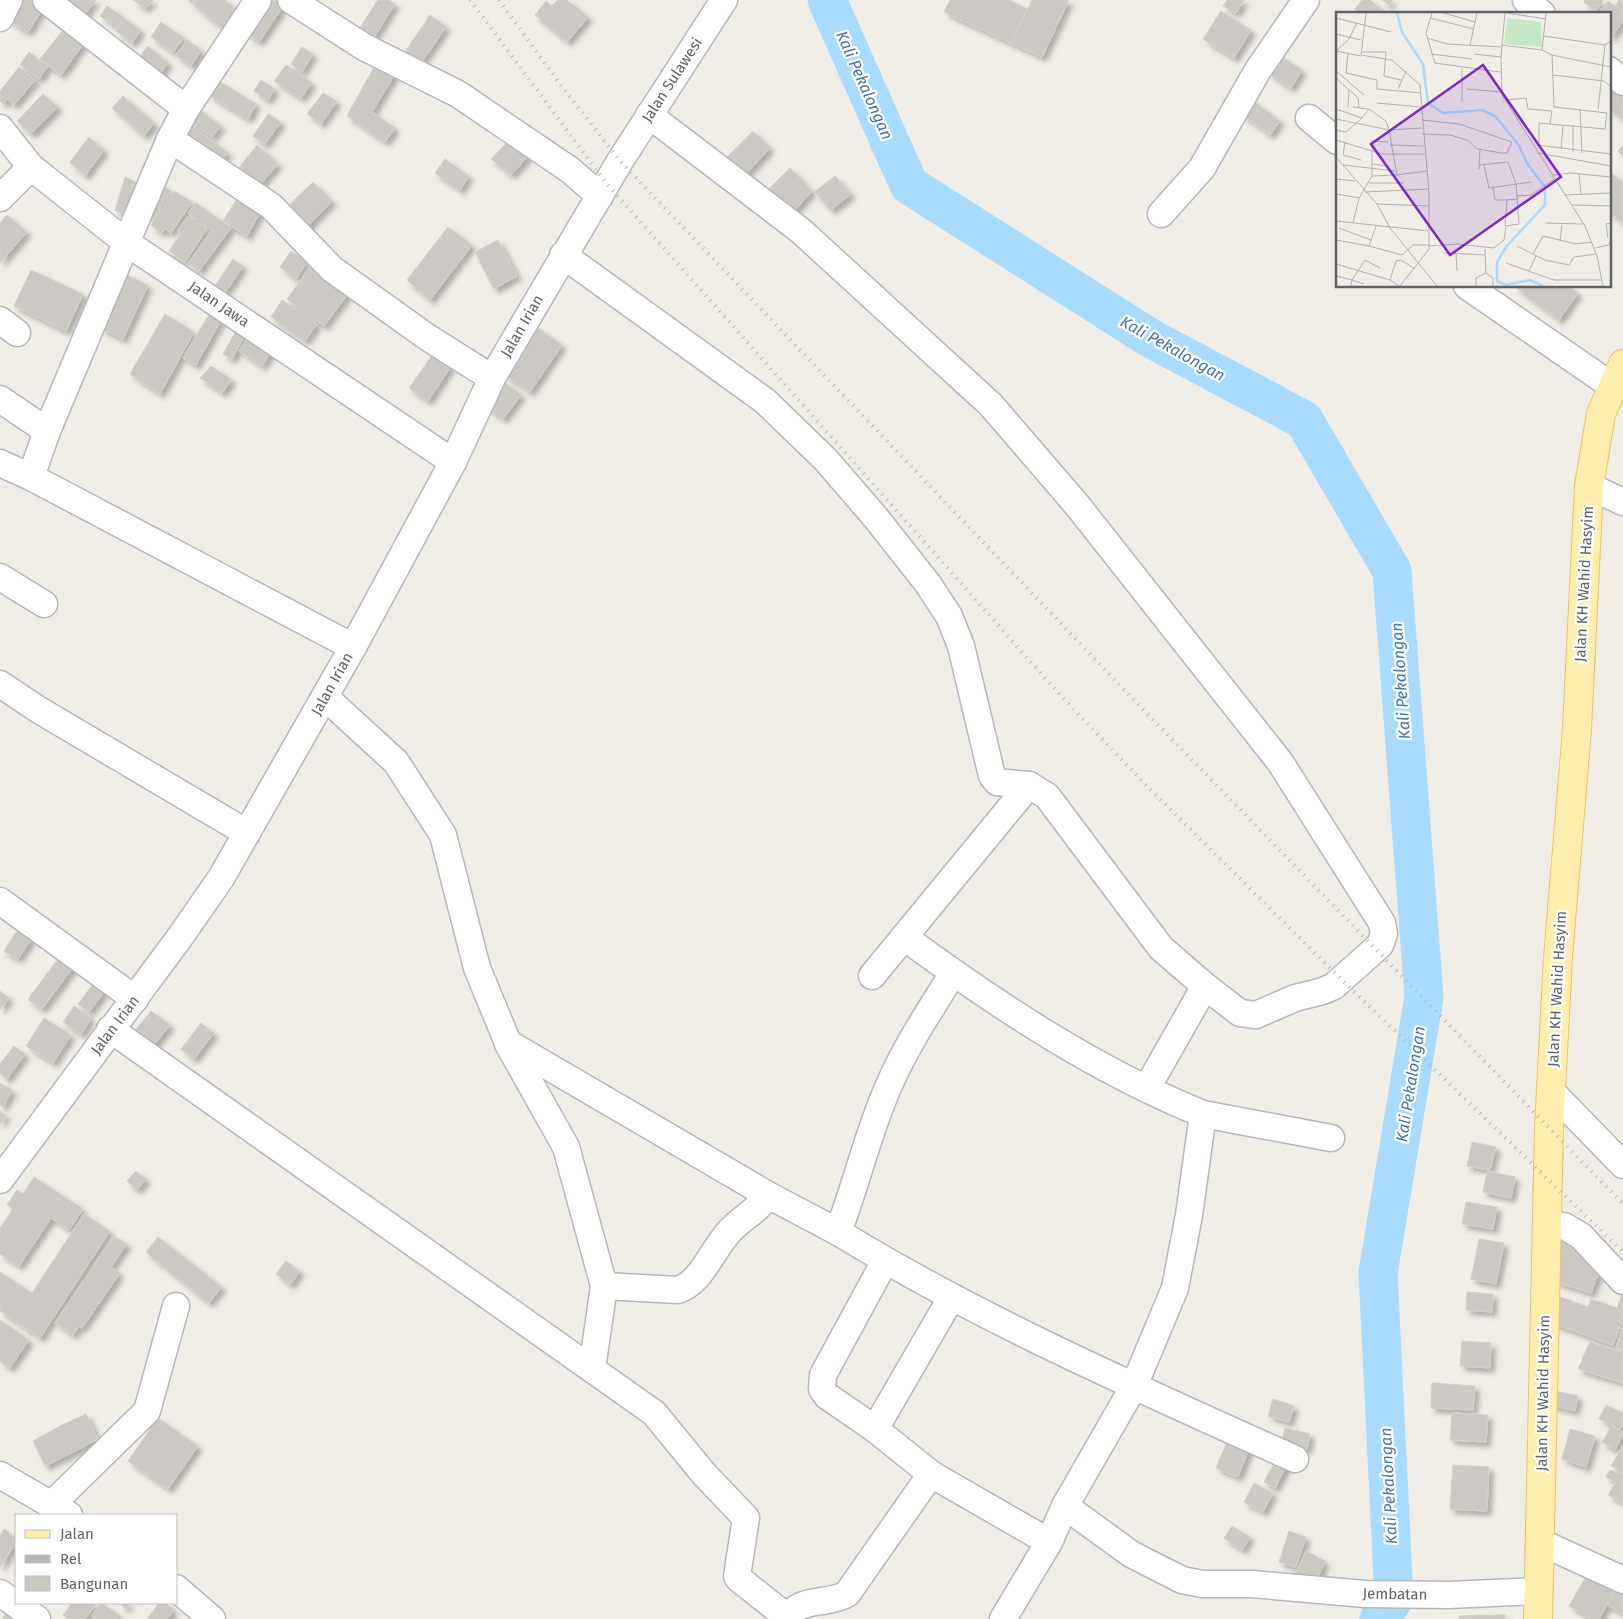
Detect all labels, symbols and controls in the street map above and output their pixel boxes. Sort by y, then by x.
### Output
inset map [1336,12,1610,288]
water label: Kali Pekalongan [832,28,897,142]
street label: Jalan Sulawesi [638,34,706,126]
street label: Jalan Jawa [185,277,253,331]
street label: Jalan Irian [497,292,547,360]
water label: Kali Pekalongan [1117,312,1229,385]
street label: Jalan KH Wahid Hasyim [1571,505,1597,663]
water label: Kali Pekalongan [1387,622,1414,740]
street label: Jalan Irian [307,649,357,719]
street label: Jalan KH Wahid Hasyim [1544,910,1570,1068]
street label: Jalan Irian [87,992,143,1058]
water label: Kali Pekalongan [1392,1025,1429,1143]
street label: Jalan KH Wahid Hasyim [1533,1315,1553,1471]
water label: Kali Pekalongan [1376,1427,1401,1545]
legend [15,1514,178,1604]
text: Jalan [60,1525,94,1543]
text: Rel [60,1550,82,1568]
text: Bangunan [60,1575,128,1593]
street label: Jembatan [1362,1584,1428,1604]

